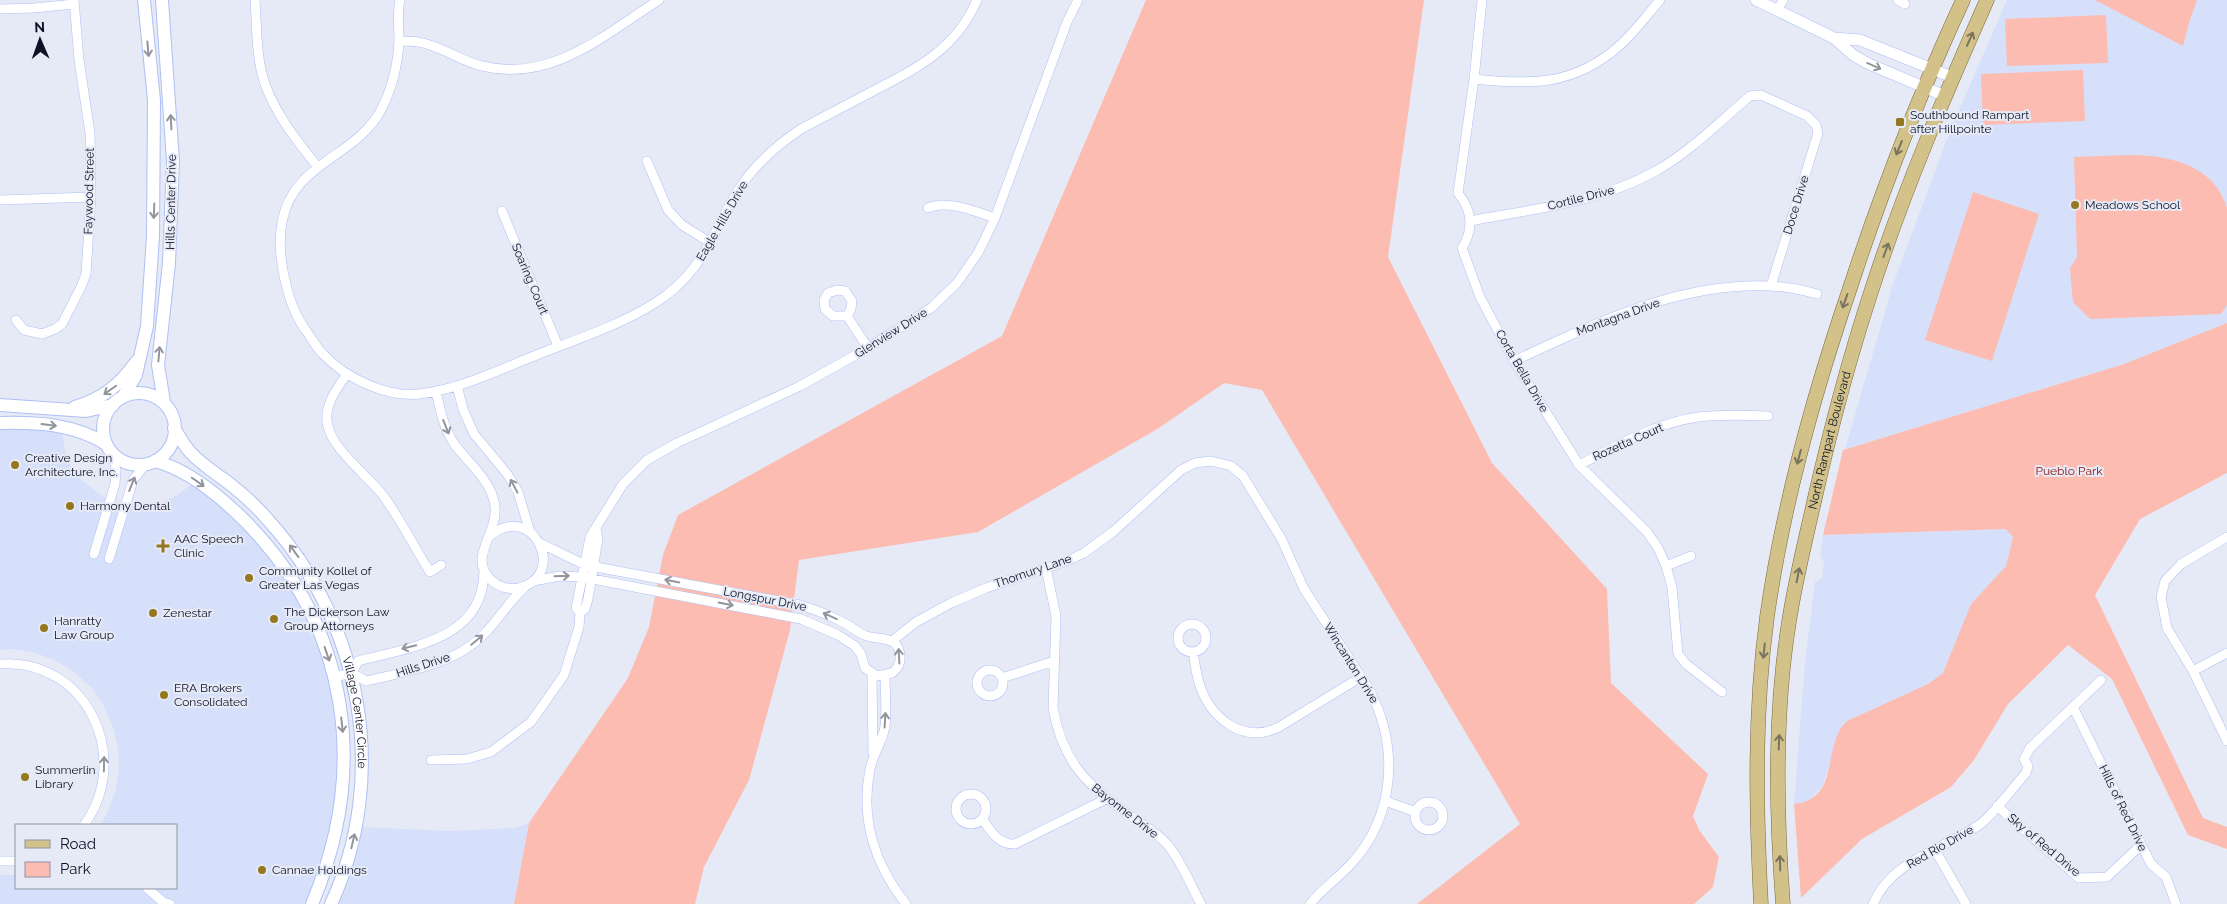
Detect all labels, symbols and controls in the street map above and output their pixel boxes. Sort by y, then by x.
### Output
north arrow [15,15,65,65]
text: N [34,19,45,35]
one-way arrow [1965,32,1975,47]
one-way arrow [144,40,153,56]
one-way arrow [1866,61,1881,71]
place label: Southbound Rampart after Hillpointe [1910,108,2029,136]
one-way arrow [166,115,175,131]
marker: Southbound Rampart after Hillpointe [1894,116,1906,128]
one-way arrow [1894,140,1903,155]
street label: Faywood Street [81,148,97,234]
street label: Hills Center Drive [163,154,179,250]
street label: Doce Drive [1780,174,1812,236]
street label: Eagle Hills Drive [693,178,751,264]
street label: Cortile Drive [1546,183,1616,213]
place label: Meadows School [2085,198,2181,212]
marker: Meadows School [2069,199,2081,211]
one-way arrow [149,203,158,219]
street label: Soaring Court [509,241,551,317]
one-way arrow [1882,242,1891,258]
one-way arrow [1840,293,1849,309]
street label: Montagna Drive [1574,295,1662,339]
street label: Glenview Drive [852,305,930,361]
street label: Corta Bella Drive [1493,327,1551,415]
one-way arrow [155,347,164,363]
street label: North Rampart Boulevard [1806,370,1854,511]
one-way arrow [103,385,117,395]
one-way arrow [442,418,451,434]
street label: Rozetta Court [1591,420,1665,464]
one-way arrow [40,421,56,431]
one-way arrow [1793,449,1803,465]
place label: Creative Design Architecture, Inc. [25,451,118,479]
marker: Creative Design Architecture, Inc. [9,459,21,471]
park label: Pueblo Park [2035,464,2103,478]
one-way arrow [128,477,138,492]
one-way arrow [191,477,204,488]
one-way arrow [509,480,519,494]
place label: Harmony Dental [80,499,171,513]
marker: Harmony Dental [64,500,76,512]
place label: AAC Speech Clinic [174,532,244,560]
marker: AAC Speech Clinic [156,539,170,553]
one-way arrow [288,545,299,558]
street label: Thornury Lane [993,551,1073,591]
place label: Community Kollel of Greater Las Vegas [259,564,372,592]
one-way arrow [1793,567,1803,583]
marker: Community Kollel of Greater Las Vegas [243,572,255,584]
one-way arrow [554,572,570,581]
one-way arrow [664,576,680,586]
street label: Longspur Drive [722,584,808,614]
one-way arrow [717,600,733,610]
place label: The Dickerson Law Group Attorneys [284,605,390,633]
place label: Zenestar [163,606,213,620]
marker: Zenestar [147,607,159,619]
one-way arrow [823,611,838,620]
marker: The Dickerson Law Group Attorneys [268,613,280,625]
place label: Hanratty Law Group [54,614,114,642]
street label: Wincanton Drive [1321,620,1381,706]
marker: Hanratty Law Group [38,622,50,634]
one-way arrow [470,634,483,645]
one-way arrow [402,643,418,653]
one-way arrow [1759,643,1768,659]
one-way arrow [323,646,332,661]
one-way arrow [894,649,903,665]
street label: Hills Drive [394,650,452,680]
street label: Village Center Circle [339,655,369,769]
place label: ERA Brokers Consolidated [174,681,248,709]
marker: ERA Brokers Consolidated [158,689,170,701]
one-way arrow [880,712,889,728]
one-way arrow [338,717,347,733]
one-way arrow [1775,735,1784,751]
one-way arrow [99,756,109,772]
street label: Hills of Red Drive [2096,762,2150,854]
place label: Summerlin Library [35,763,96,791]
marker: Summerlin Library [19,771,31,783]
street label: Bayonne Drive [1089,781,1161,841]
street label: Sky of Red Drive [2005,811,2083,879]
street label: Red Rio Drive [1904,822,1976,872]
legend [15,824,178,889]
one-way arrow [349,834,358,850]
text: Road [60,835,96,853]
one-way arrow [1776,855,1785,871]
text: Park [60,860,91,878]
place label: Cannae Holdings [272,863,367,877]
marker: Cannae Holdings [256,864,268,876]

